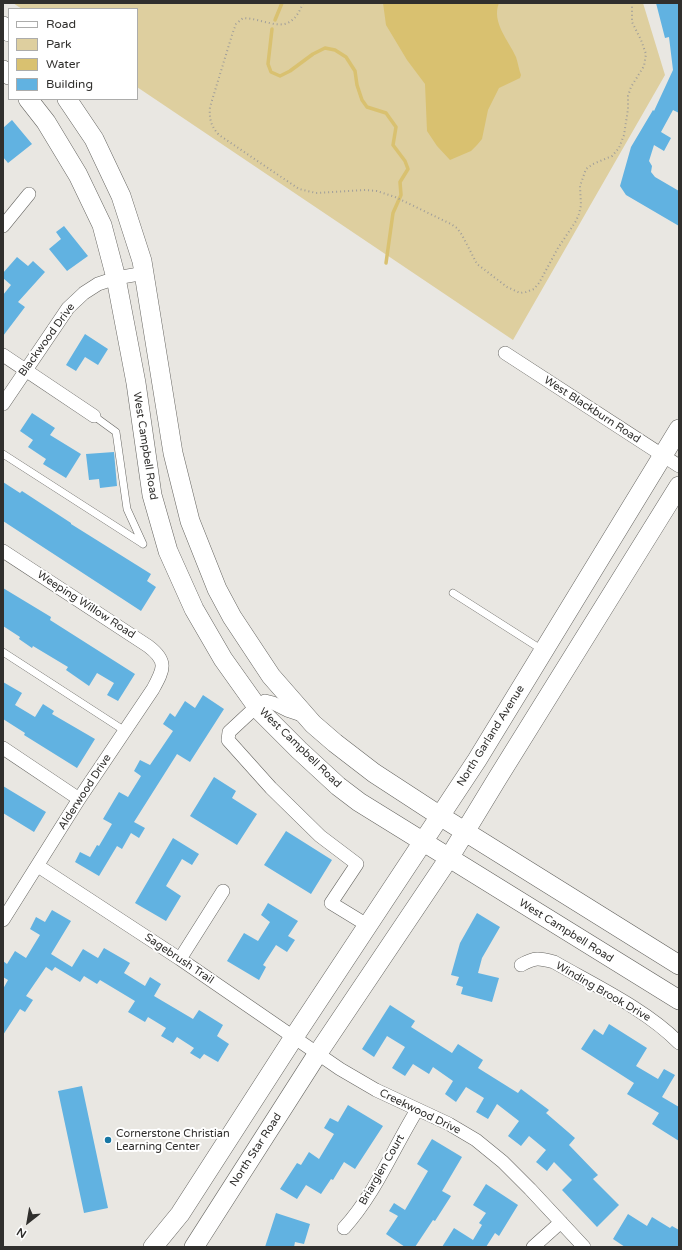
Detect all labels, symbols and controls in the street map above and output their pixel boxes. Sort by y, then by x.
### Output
legend [8,8,138,100]
text: Road [46,17,76,31]
text: Park [46,37,72,51]
text: Water [46,57,80,71]
text: Building [46,77,93,91]
street label: Blackwood Drive [16,301,78,379]
street label: West Blackburn Road [541,374,643,446]
street label: West Campbell Road [130,391,160,501]
street label: Weeping Willow Road [34,568,138,642]
street label: North Garland Avenue [454,683,528,789]
street label: West Campbell Road [256,705,344,791]
street label: Alderwood Drive [56,752,114,832]
street label: West Campbell Road [516,896,616,966]
street label: Sagebrush Trail [142,931,216,987]
street label: Winding Brook Drive [553,959,653,1025]
street label: Creekwood Drive [377,1087,463,1137]
street label: North Star Road [227,1111,285,1189]
place label: Cornerstone Christian Learning Center [116,1127,230,1153]
street label: Briarglen Court [356,1132,408,1208]
marker: Cornerstone Christian Learning Center [103,1135,113,1145]
north arrow [8,1202,48,1242]
text: N [14,1225,29,1241]

